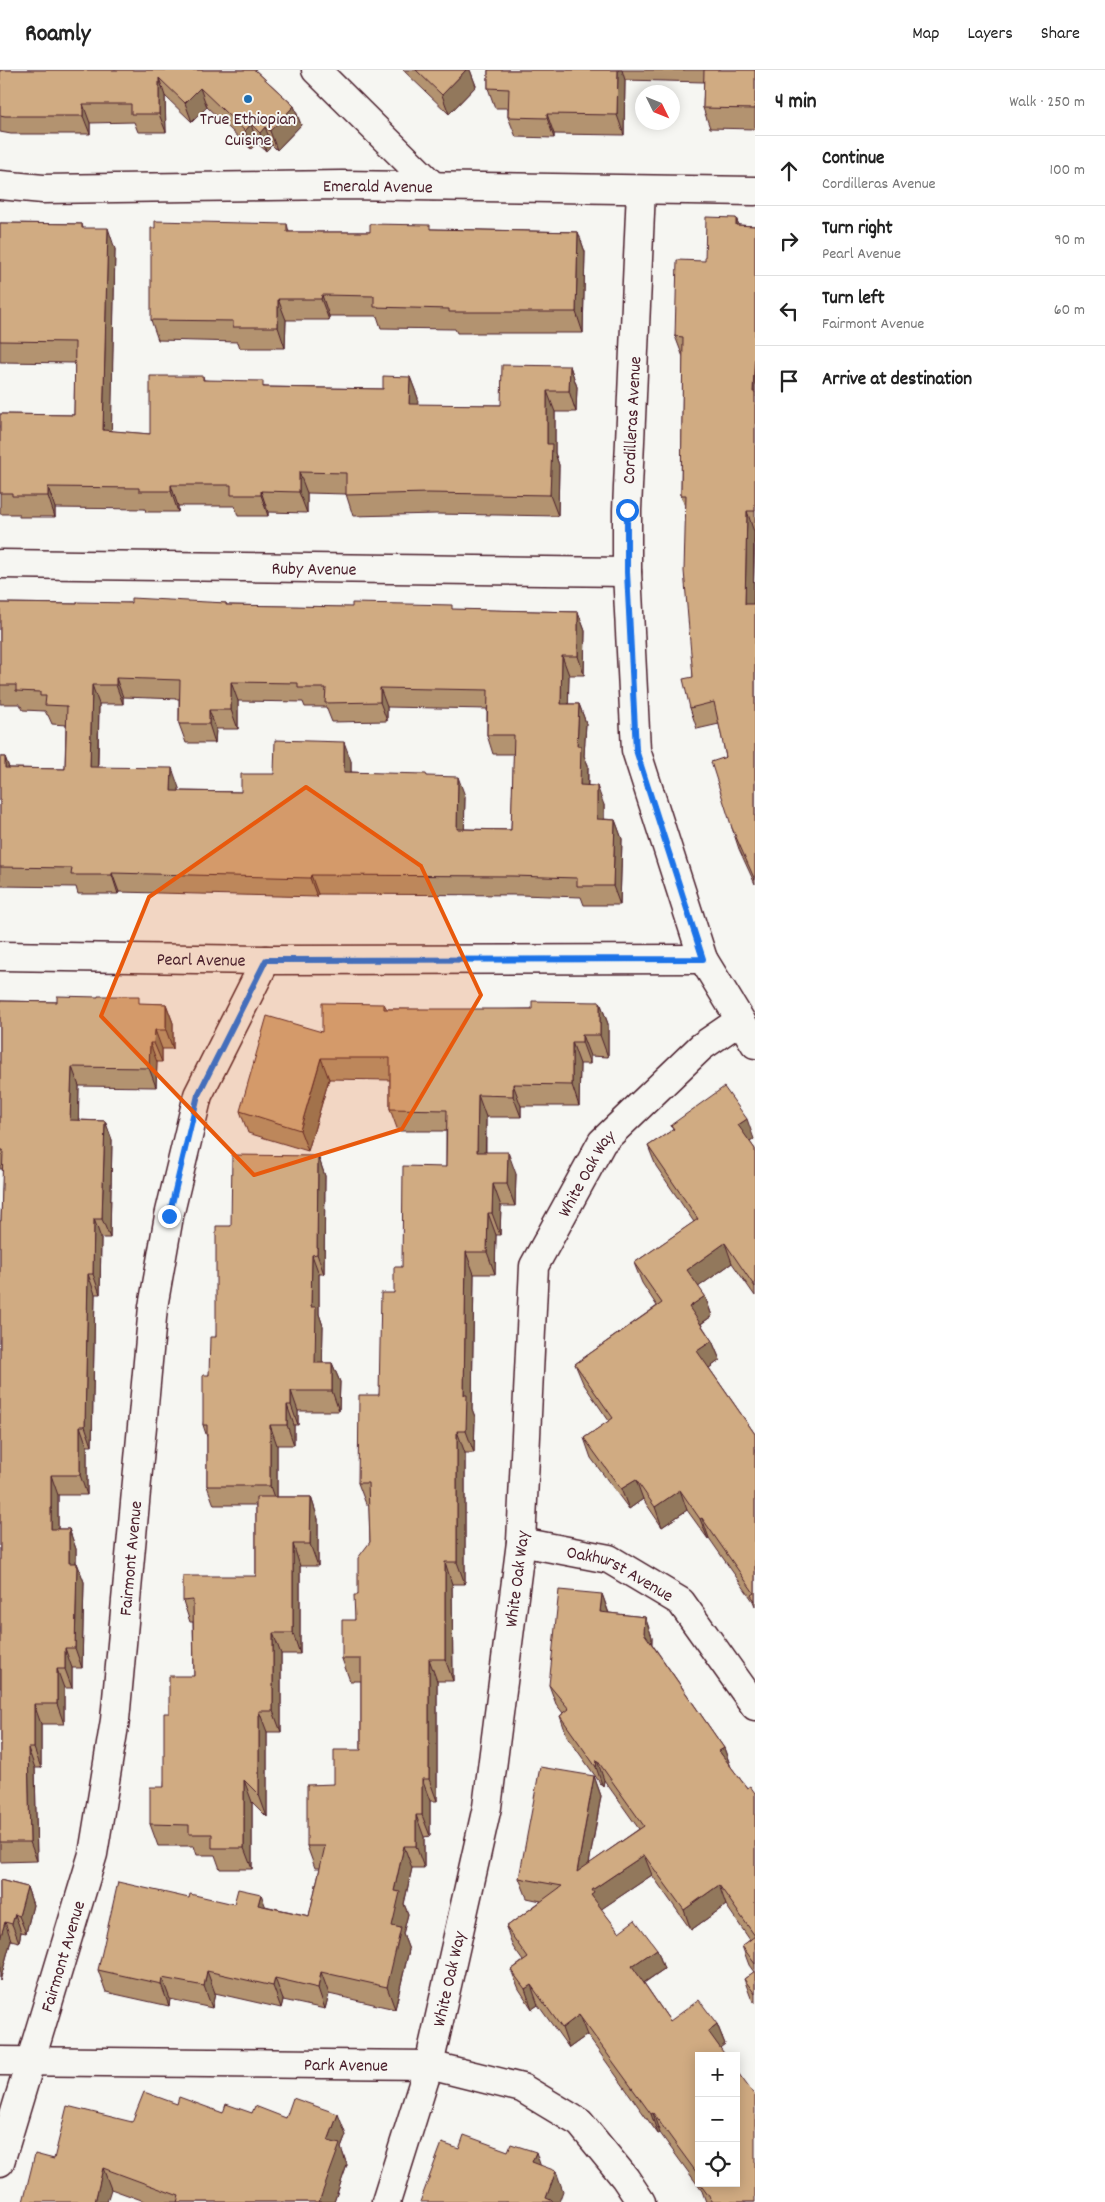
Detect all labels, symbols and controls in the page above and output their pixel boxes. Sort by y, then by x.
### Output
text: Roamly [25,18,91,52]
text: Map [912,22,939,47]
text: Layers [967,22,1013,47]
text: Share [1041,22,1080,47]
north arrow [635,85,680,130]
text: 4 min [775,88,817,118]
text: Walk · 250 m [1009,91,1085,114]
marker: True Ethiopian Cuisine [242,93,254,105]
place label: True Ethiopian Cuisine [200,108,296,154]
text: Continue [822,146,884,173]
icon: ahead [775,157,803,185]
text: 100 m [1049,159,1085,182]
text: Cordilleras Avenue [822,173,936,196]
street label: Emerald Avenue [323,175,433,201]
text: Turn right [822,216,893,243]
icon: right [775,227,803,255]
text: 90 m [1054,229,1085,252]
text: Pearl Avenue [822,243,901,266]
text: Turn left [822,286,885,313]
icon: left [775,297,803,325]
text: 60 m [1054,299,1085,322]
text: Fairmont Avenue [822,313,924,336]
street label: Cordilleras Avenue [618,356,649,485]
icon: arrive [775,367,803,395]
text: Arrive at destination [822,367,972,394]
route start [616,499,639,522]
street label: Ruby Avenue [271,557,357,584]
street label: Pearl Avenue [156,948,246,975]
street label: White Oak Way [553,1125,623,1222]
route end [158,1205,181,1228]
street label: Fairmont Avenue [115,1500,150,1617]
street label: White Oak Way [500,1530,537,1629]
street label: Oakhurst Avenue [564,1541,677,1610]
street label: Fairmont Avenue [36,1898,93,2016]
street label: White Oak Way [428,1929,474,2029]
map controls [695,2052,740,2187]
button: + [695,2052,740,2097]
street label: Park Avenue [304,2054,388,2080]
button: − [695,2097,740,2142]
button: locate [695,2142,740,2187]

